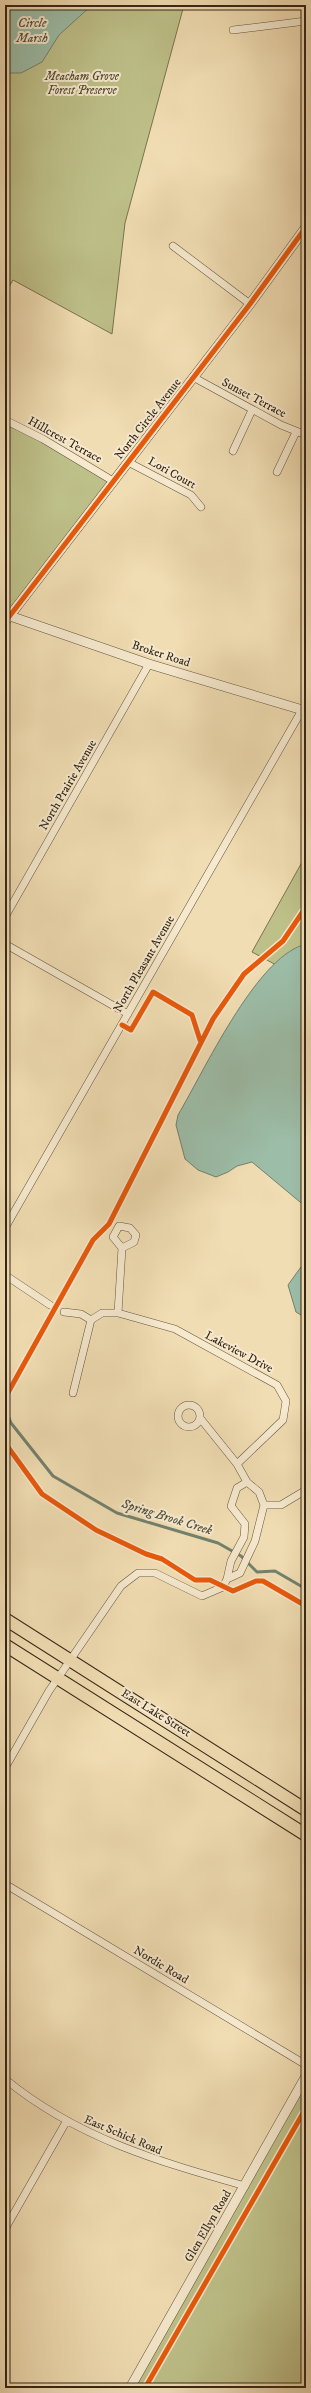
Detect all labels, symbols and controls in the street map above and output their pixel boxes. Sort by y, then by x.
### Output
water label: Circle Marsh [15,15,48,46]
park label: Meacham Grove Forest Preserve [44,69,120,98]
street label: North Circle Avenue [112,375,184,463]
street label: Sunset Terrace [219,375,289,421]
street label: Hillcrest Terrace [25,413,105,467]
street label: Lori Court [145,454,199,492]
street label: Broker Road [130,638,192,670]
street label: North Prairie Avenue [36,737,100,833]
street label: North Pleasant Avenue [110,913,178,1015]
street label: Lakeview Drive [202,1328,276,1376]
water label: Spring Brook Creek [119,1495,215,1539]
street label: East Lake Street [118,1686,194,1741]
street label: Nordic Road [131,1943,191,1987]
street label: East Schick Road [82,2112,164,2158]
street label: Glen Ellyn Road [181,2187,235,2265]

